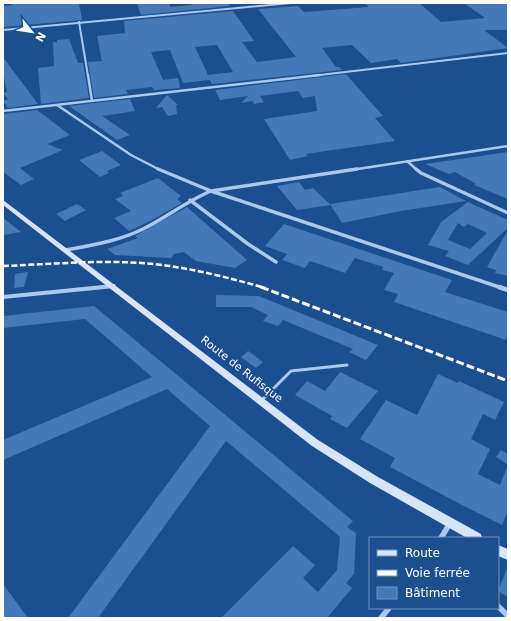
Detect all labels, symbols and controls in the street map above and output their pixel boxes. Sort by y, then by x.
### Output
north arrow [12,12,52,52]
text: N [32,30,48,44]
street label: Route de Rufisque [198,333,285,405]
legend [369,537,499,609]
text: Route [405,546,440,560]
text: Voie ferrée [405,566,470,580]
text: Bâtiment [405,586,460,600]

